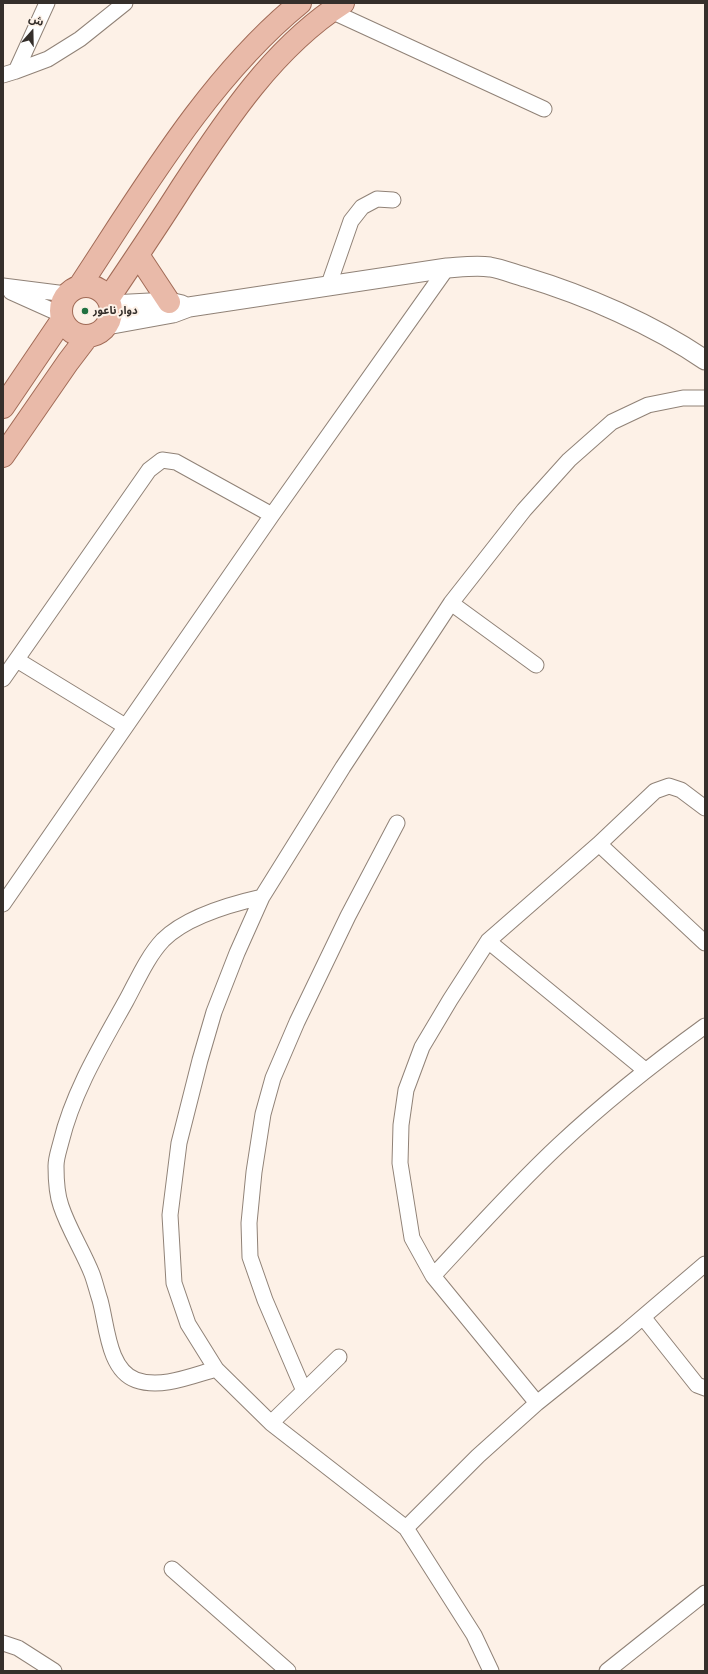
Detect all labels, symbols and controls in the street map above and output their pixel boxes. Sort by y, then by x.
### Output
north arrow [12,12,52,52]
text: ش [27,12,46,29]
place label: دوار ناعور [93,304,138,318]
marker: دوار ناعور [80,306,90,316]

